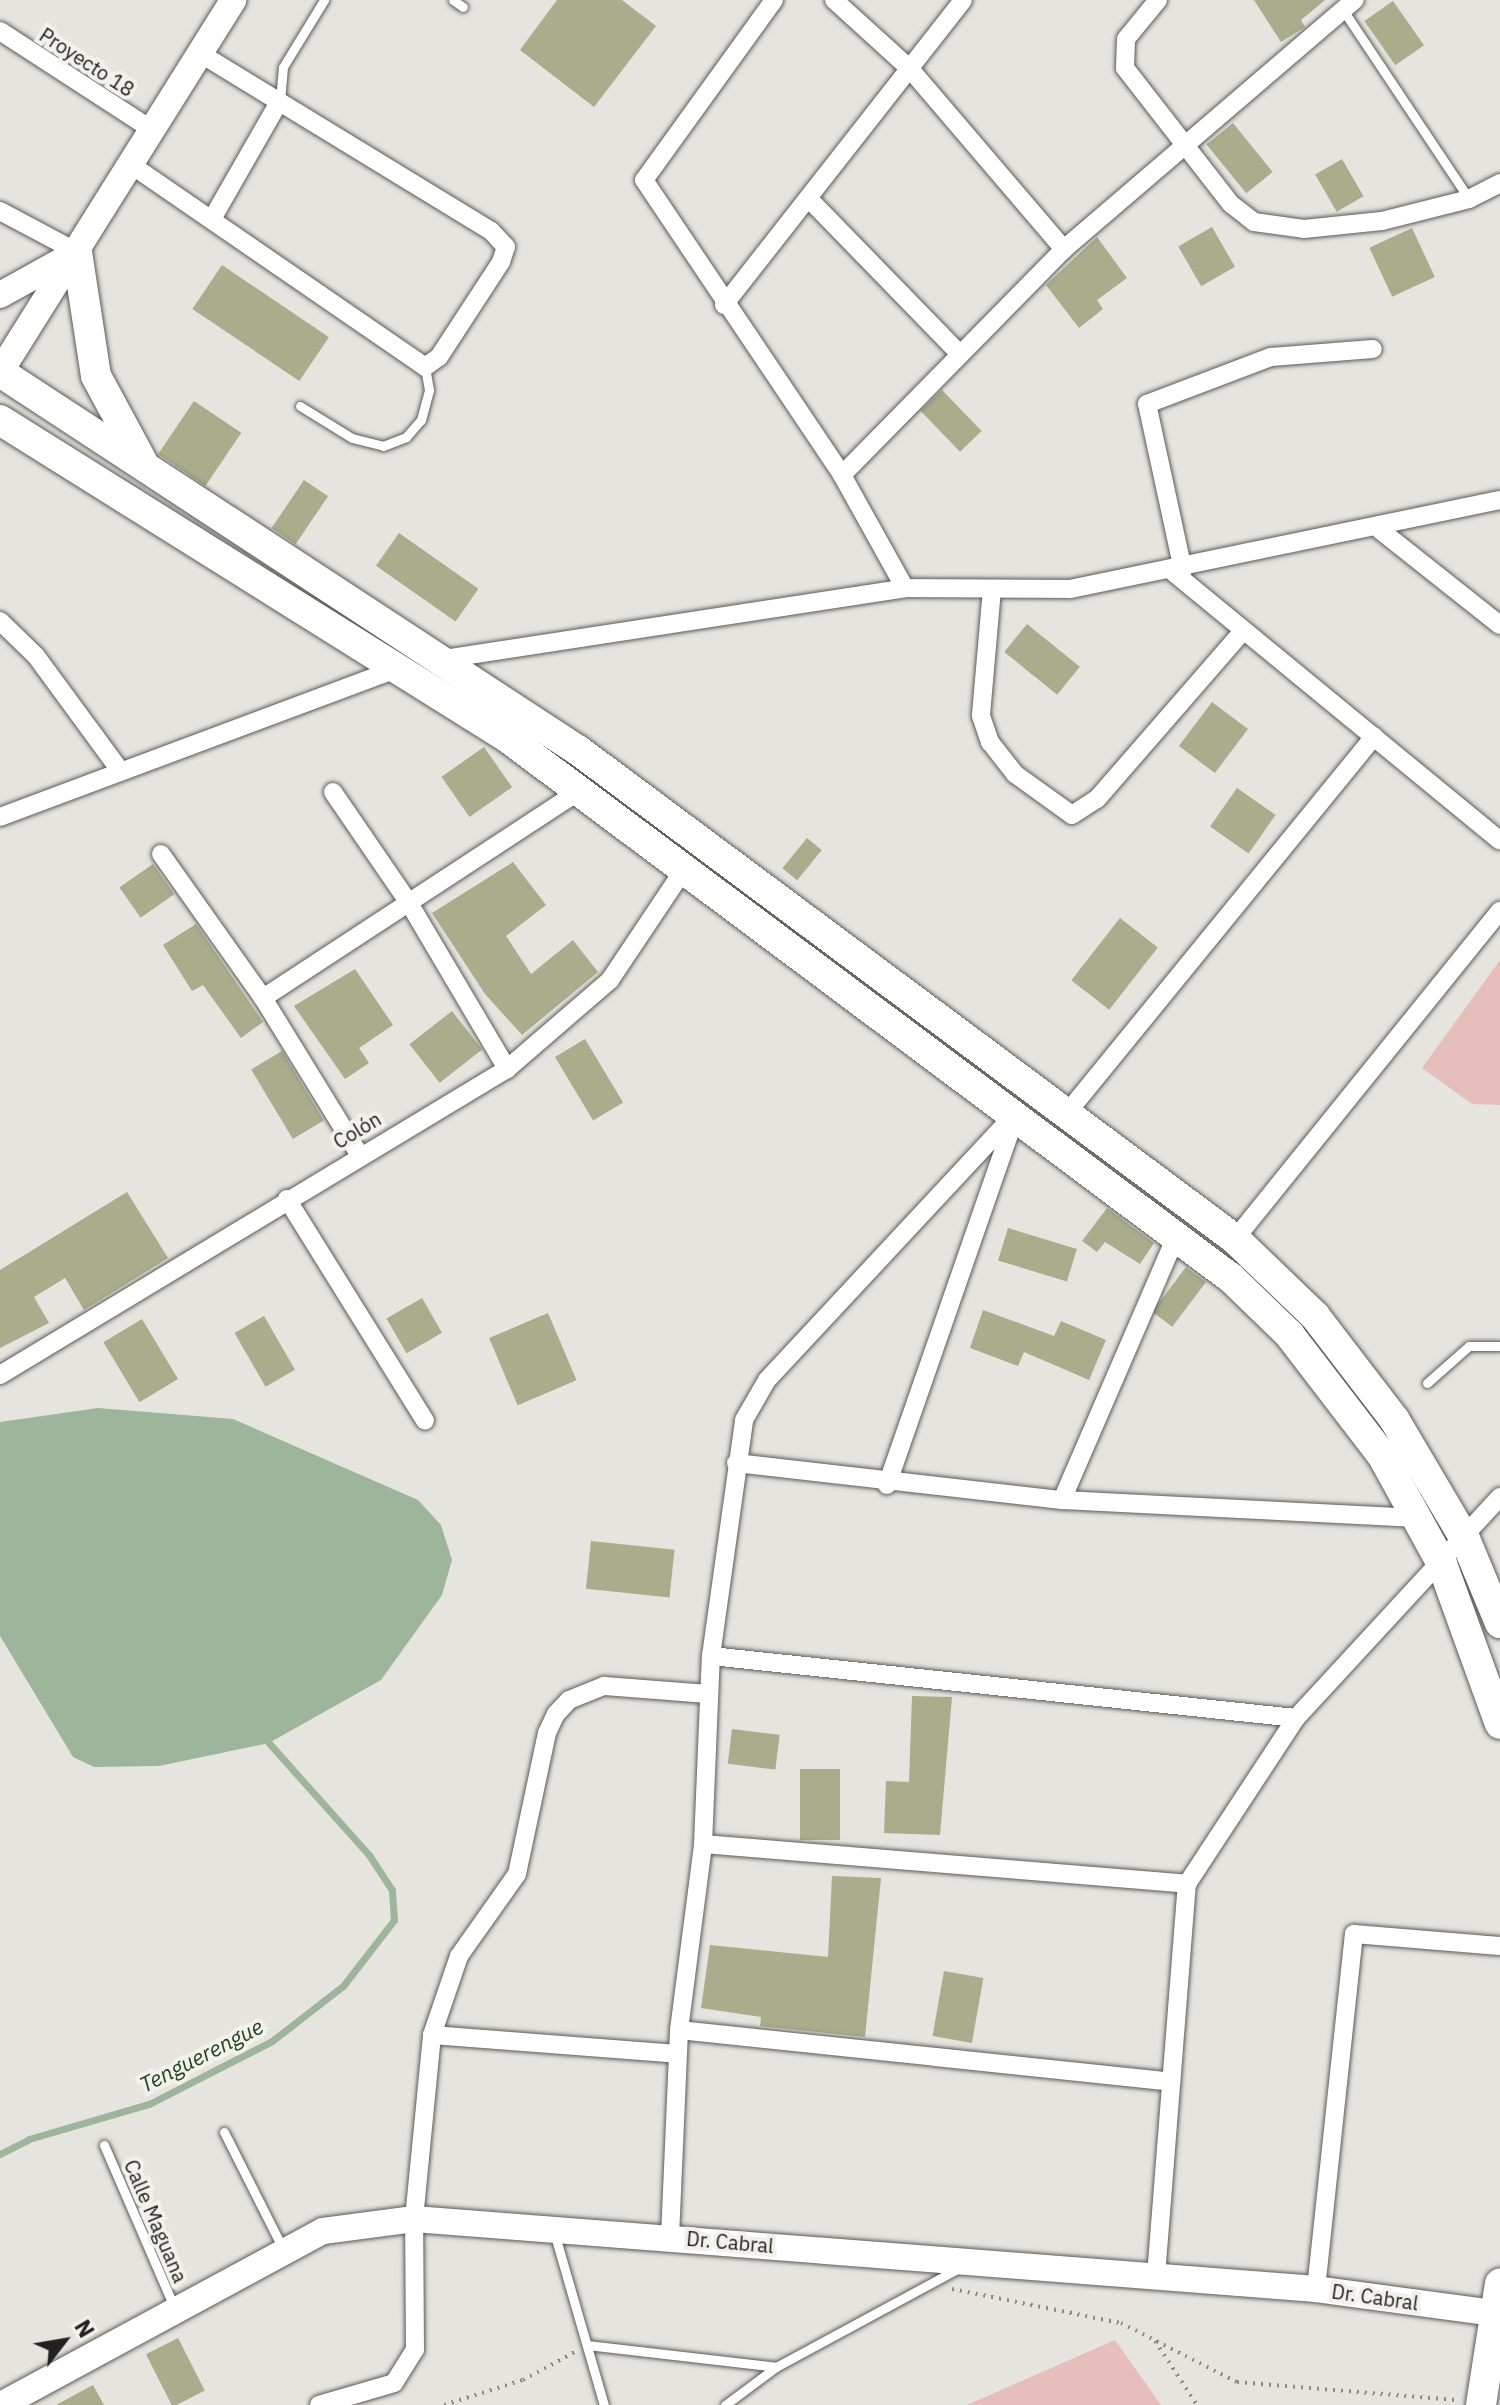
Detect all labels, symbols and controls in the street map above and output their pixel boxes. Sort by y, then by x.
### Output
street label: Proyecto 18 [35,23,139,101]
street label: Colón [329,1106,385,1154]
water label: Tenguerengue [135,2012,267,2098]
street label: Calle Maguana [119,2156,193,2286]
street label: Dr. Cabral [685,2226,775,2258]
street label: Dr. Cabral [1330,2279,1420,2315]
north arrow [24,2301,104,2381]
text: N [68,2314,102,2343]

